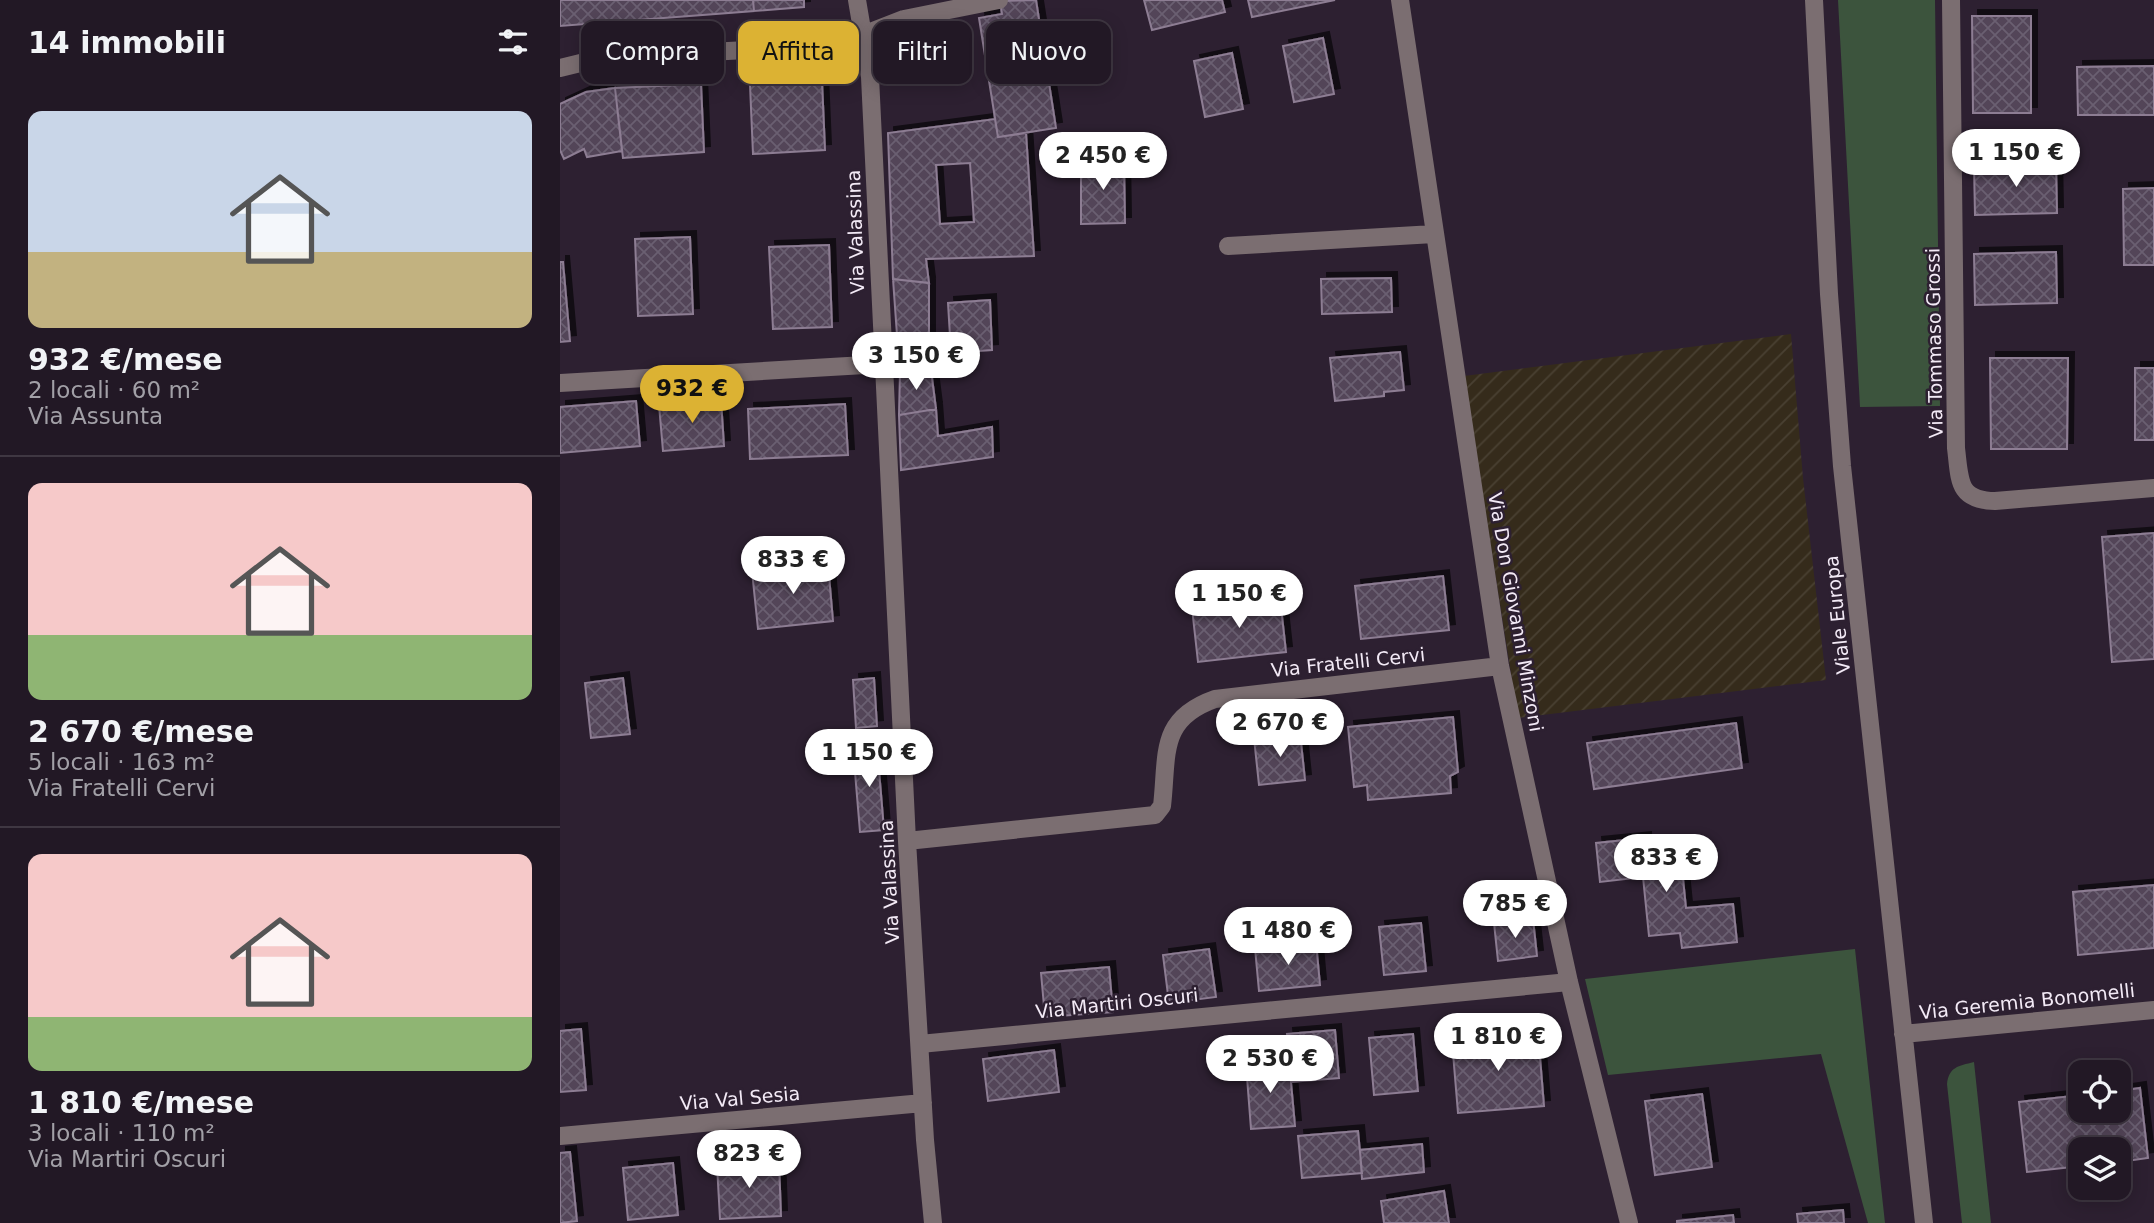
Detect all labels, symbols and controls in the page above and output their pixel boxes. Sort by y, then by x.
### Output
chip: Compra [581,21,724,84]
chip: Affitta [738,21,859,84]
chip: Filtri [873,21,972,84]
chip: Nuovo [986,21,1111,84]
icon: filters [494,23,532,61]
text: 14 immobili [28,25,226,60]
pin: 1 150 € [1951,130,2081,189]
pin: 2 450 € [1038,132,1168,192]
text: 1 150 € [1968,139,2064,165]
text: 2 450 € [1055,142,1151,168]
icon: home [217,156,343,282]
street label: Via Valassina [842,169,868,295]
street label: Via Tommaso Grossi [1921,248,1947,438]
pin: 3 150 € [851,332,981,392]
text: 932 €/mese [28,342,223,377]
text: 3 150 € [868,342,964,368]
pin: 932 € [643,366,741,425]
text: 932 € [656,375,728,401]
text: 2 locali · 60 m² [28,377,200,403]
text: Via Assunta [28,403,163,429]
street label: Via Don Giovanni Minzoni [1484,491,1548,733]
icon: home [217,528,343,654]
pin: 833 € [744,536,842,596]
text: 833 € [757,546,829,572]
street label: Viale Europa [1820,555,1854,675]
pin: 1 150 € [1174,570,1304,630]
text: 1 150 € [1191,580,1287,606]
street label: Via Fratelli Cervi [1270,643,1426,681]
pin: 2 670 € [1215,700,1345,759]
text: 2 670 € [1232,709,1328,735]
text: 2 670 €/mese [28,714,254,749]
pin: 1 150 € [804,730,934,789]
text: 1 150 € [821,739,917,765]
text: 5 locali · 163 m² [28,749,215,775]
text: Via Fratelli Cervi [28,775,215,801]
street label: Via Valassina [875,819,903,945]
pin: 833 € [1617,834,1715,894]
text: 833 € [1630,844,1702,870]
pin: 785 € [1466,880,1564,940]
text: 785 € [1479,890,1551,916]
icon: home [217,899,343,1025]
pin: 1 480 € [1223,908,1353,967]
text: 1 480 € [1240,917,1336,943]
street label: Via Geremia Bonomelli [1918,979,2136,1023]
street label: Via Martiri Oscuri [1034,984,1200,1022]
pin: 1 810 € [1433,1014,1563,1073]
text: 1 810 € [1450,1023,1546,1049]
pin: 2 530 € [1205,1036,1335,1095]
text: 2 530 € [1222,1045,1318,1071]
map controls [2068,1060,2131,1200]
button: locate [2068,1060,2131,1123]
street label: Via Val Sesia [679,1082,801,1114]
text: 1 810 €/mese [28,1085,254,1120]
text: 3 locali · 110 m² [28,1120,215,1146]
pin: 823 € [700,1130,798,1190]
button: layers [2068,1137,2131,1200]
text: 823 € [713,1140,785,1166]
text: Via Martiri Oscuri [28,1146,226,1172]

